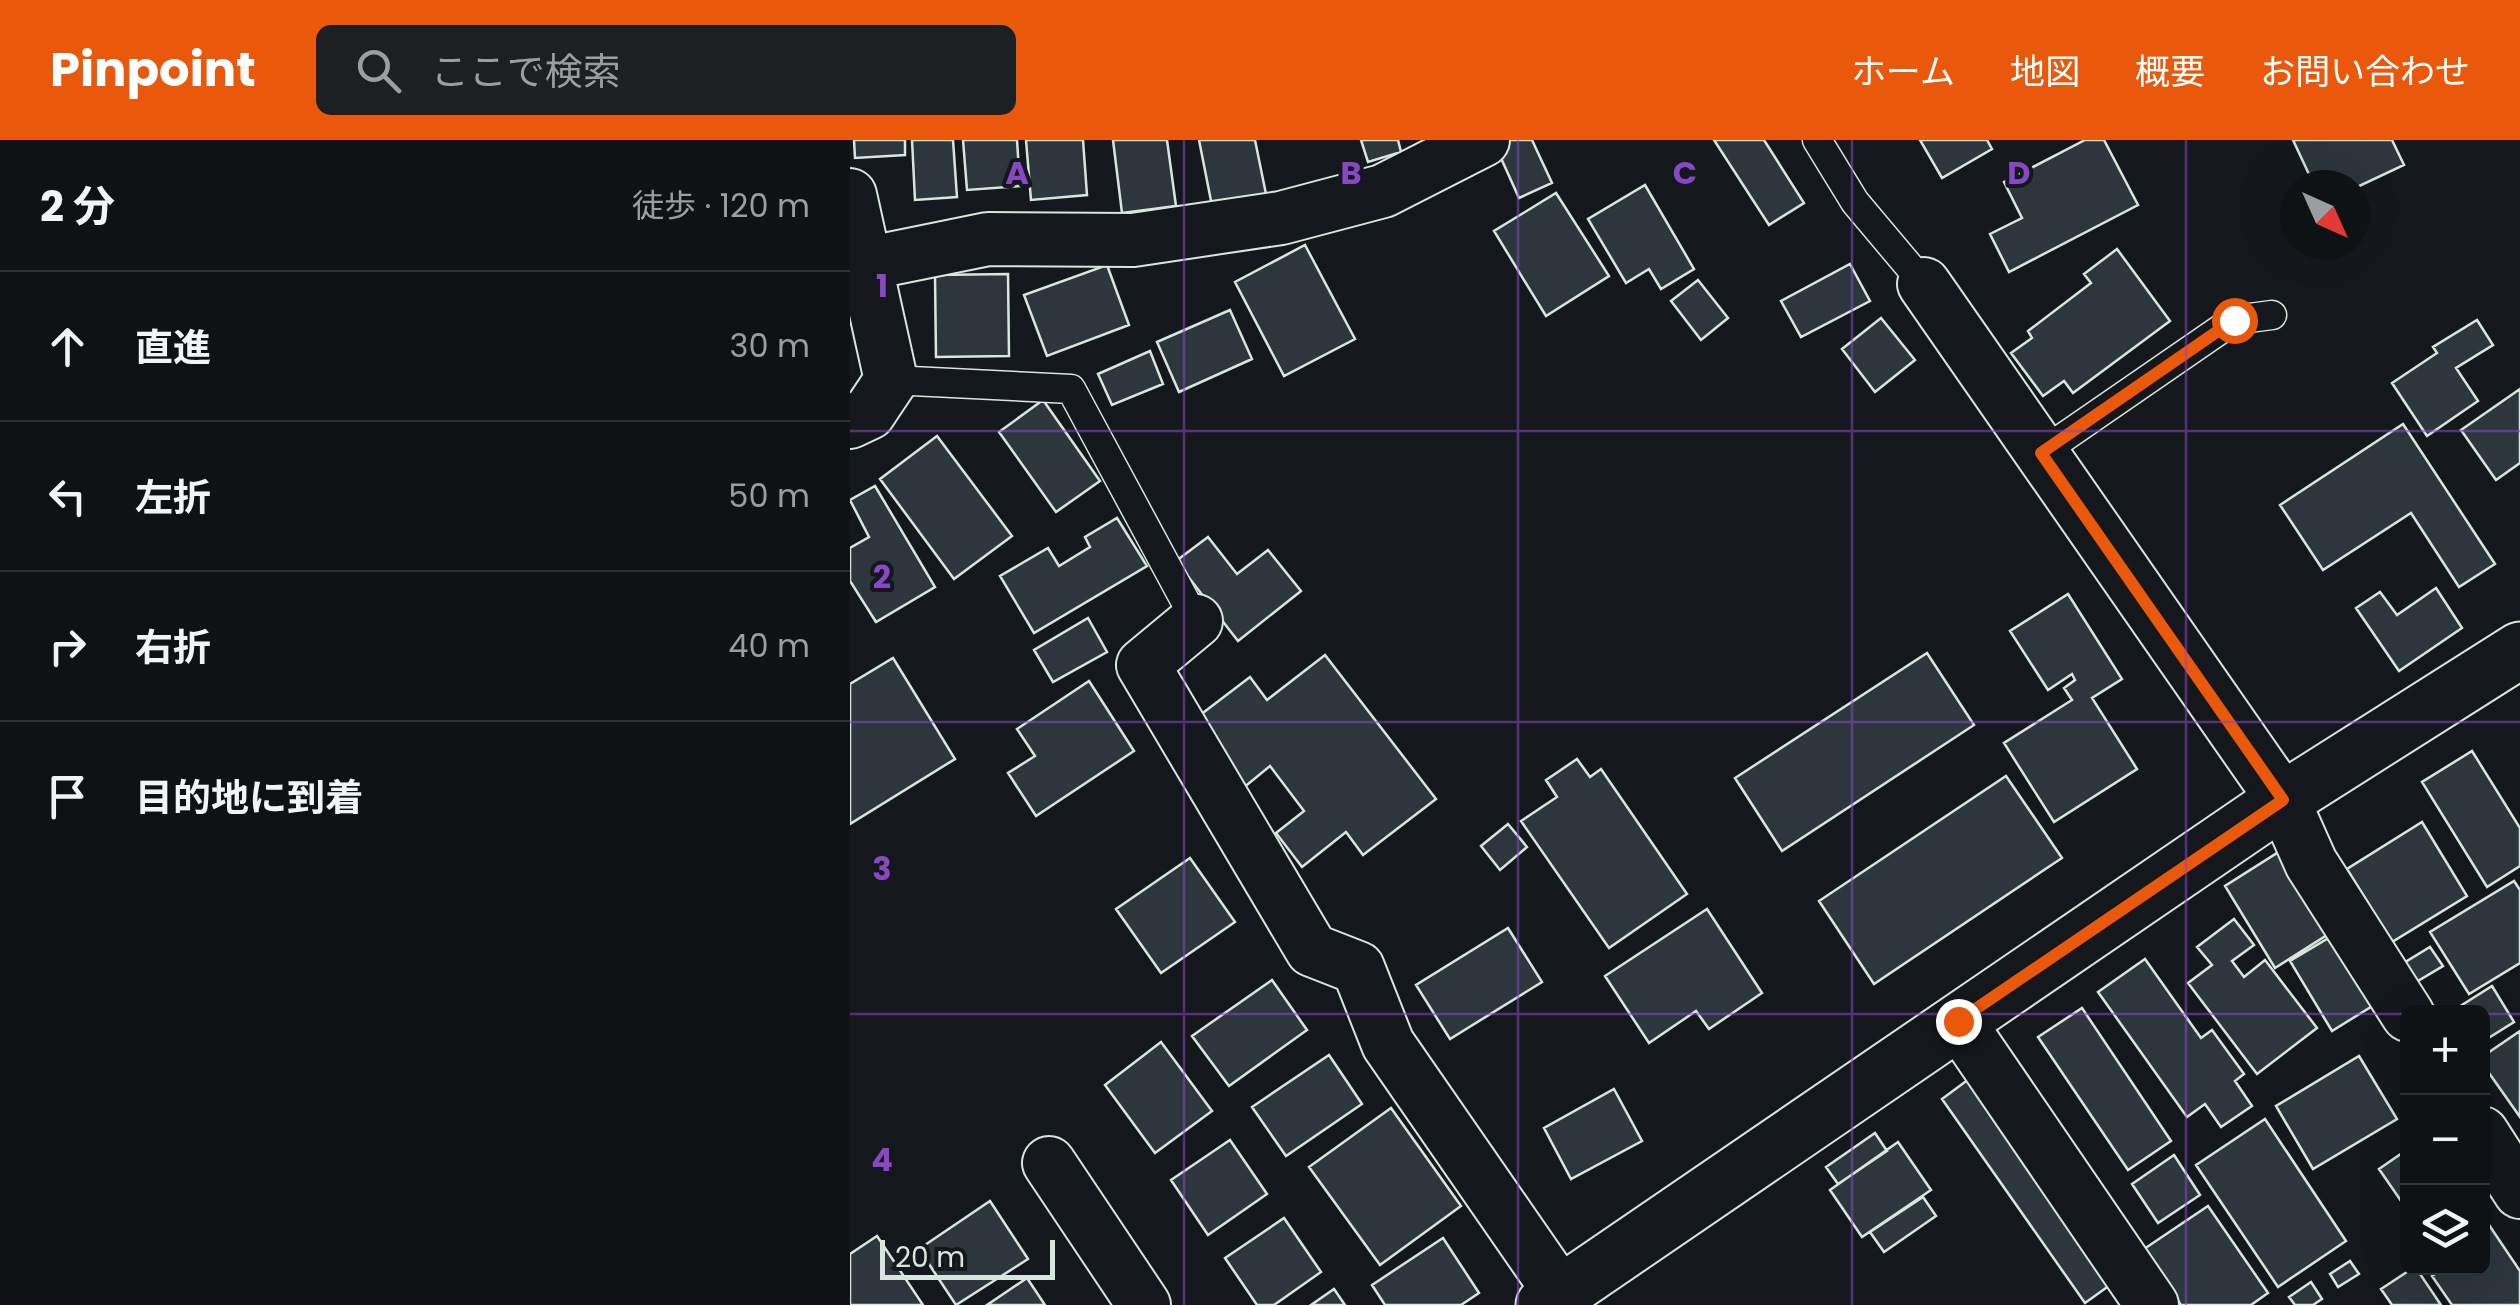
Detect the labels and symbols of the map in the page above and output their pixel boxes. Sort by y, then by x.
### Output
text: A [1005,150,1029,195]
text: B [1340,150,1362,195]
text: C [1673,150,1697,195]
text: D [2007,150,2031,195]
north arrow [2280,170,2370,260]
text: 1 [876,263,888,308]
route start [2212,298,2258,344]
text: 2 [873,554,891,599]
text: 3 [872,846,892,891]
route end [1936,999,1982,1045]
text: 4 [871,1137,893,1182]
scale bar [880,1235,1055,1280]

